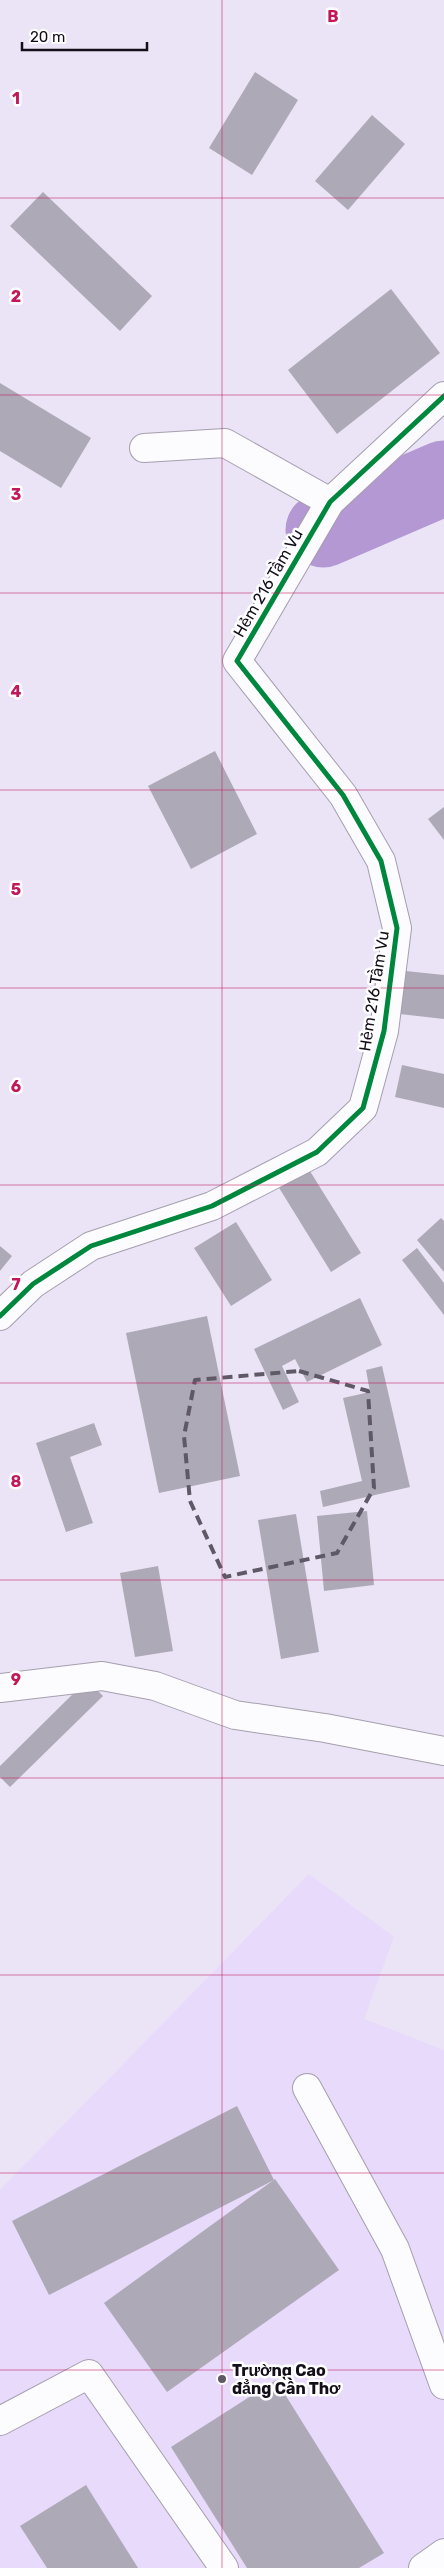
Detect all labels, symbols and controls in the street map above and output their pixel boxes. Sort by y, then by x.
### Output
text: B [327,7,339,26]
scale bar [22,20,148,52]
text: 20 m [30,28,65,46]
text: 1 [12,89,20,108]
text: 2 [11,287,21,306]
text: 3 [11,485,21,504]
street label: Hẻm 216 Tầm Vu [228,525,307,640]
text: 4 [11,682,22,701]
text: 5 [11,880,21,899]
street label: Hẻm 216 Tầm Vu [354,929,393,1053]
text: 6 [11,1077,21,1096]
text: 7 [11,1275,21,1294]
text: 8 [11,1472,22,1491]
text: 9 [11,1670,21,1689]
place label: Trường Cao đẳng Cần Thơ [232,2361,341,2398]
marker: Trường Cao đẳng Cần Thơ [216,2373,228,2385]

